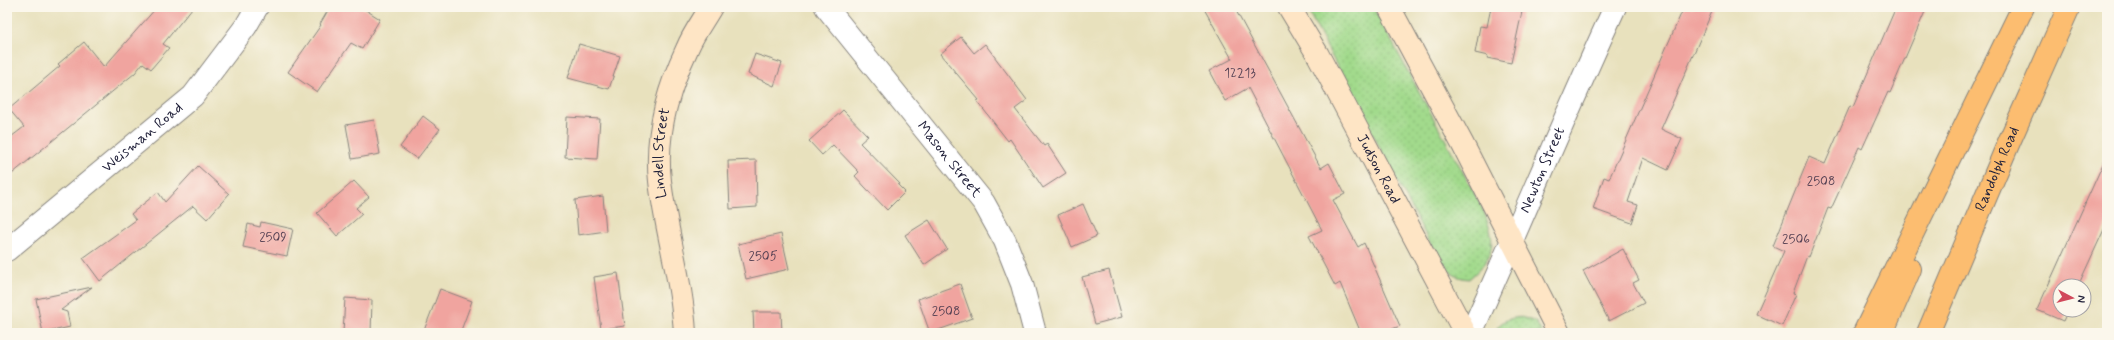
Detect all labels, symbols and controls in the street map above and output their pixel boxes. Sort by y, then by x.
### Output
house number: 12213 [1224,65,1256,82]
street label: Weisman Road [98,98,187,177]
street label: Lindell Street [649,106,675,200]
street label: Mason Street [912,117,986,202]
street label: Newton Street [1515,124,1570,216]
street label: Randolph Road [1971,124,2024,214]
street label: Judson Road [1351,130,1405,208]
house number: 2508 [1807,173,1835,190]
house number: 2509 [259,229,287,246]
house number: 2506 [1782,231,1810,248]
house number: 2505 [749,248,778,265]
north arrow [2052,278,2092,318]
text: N [2074,295,2088,304]
house number: 2508 [932,303,960,320]

